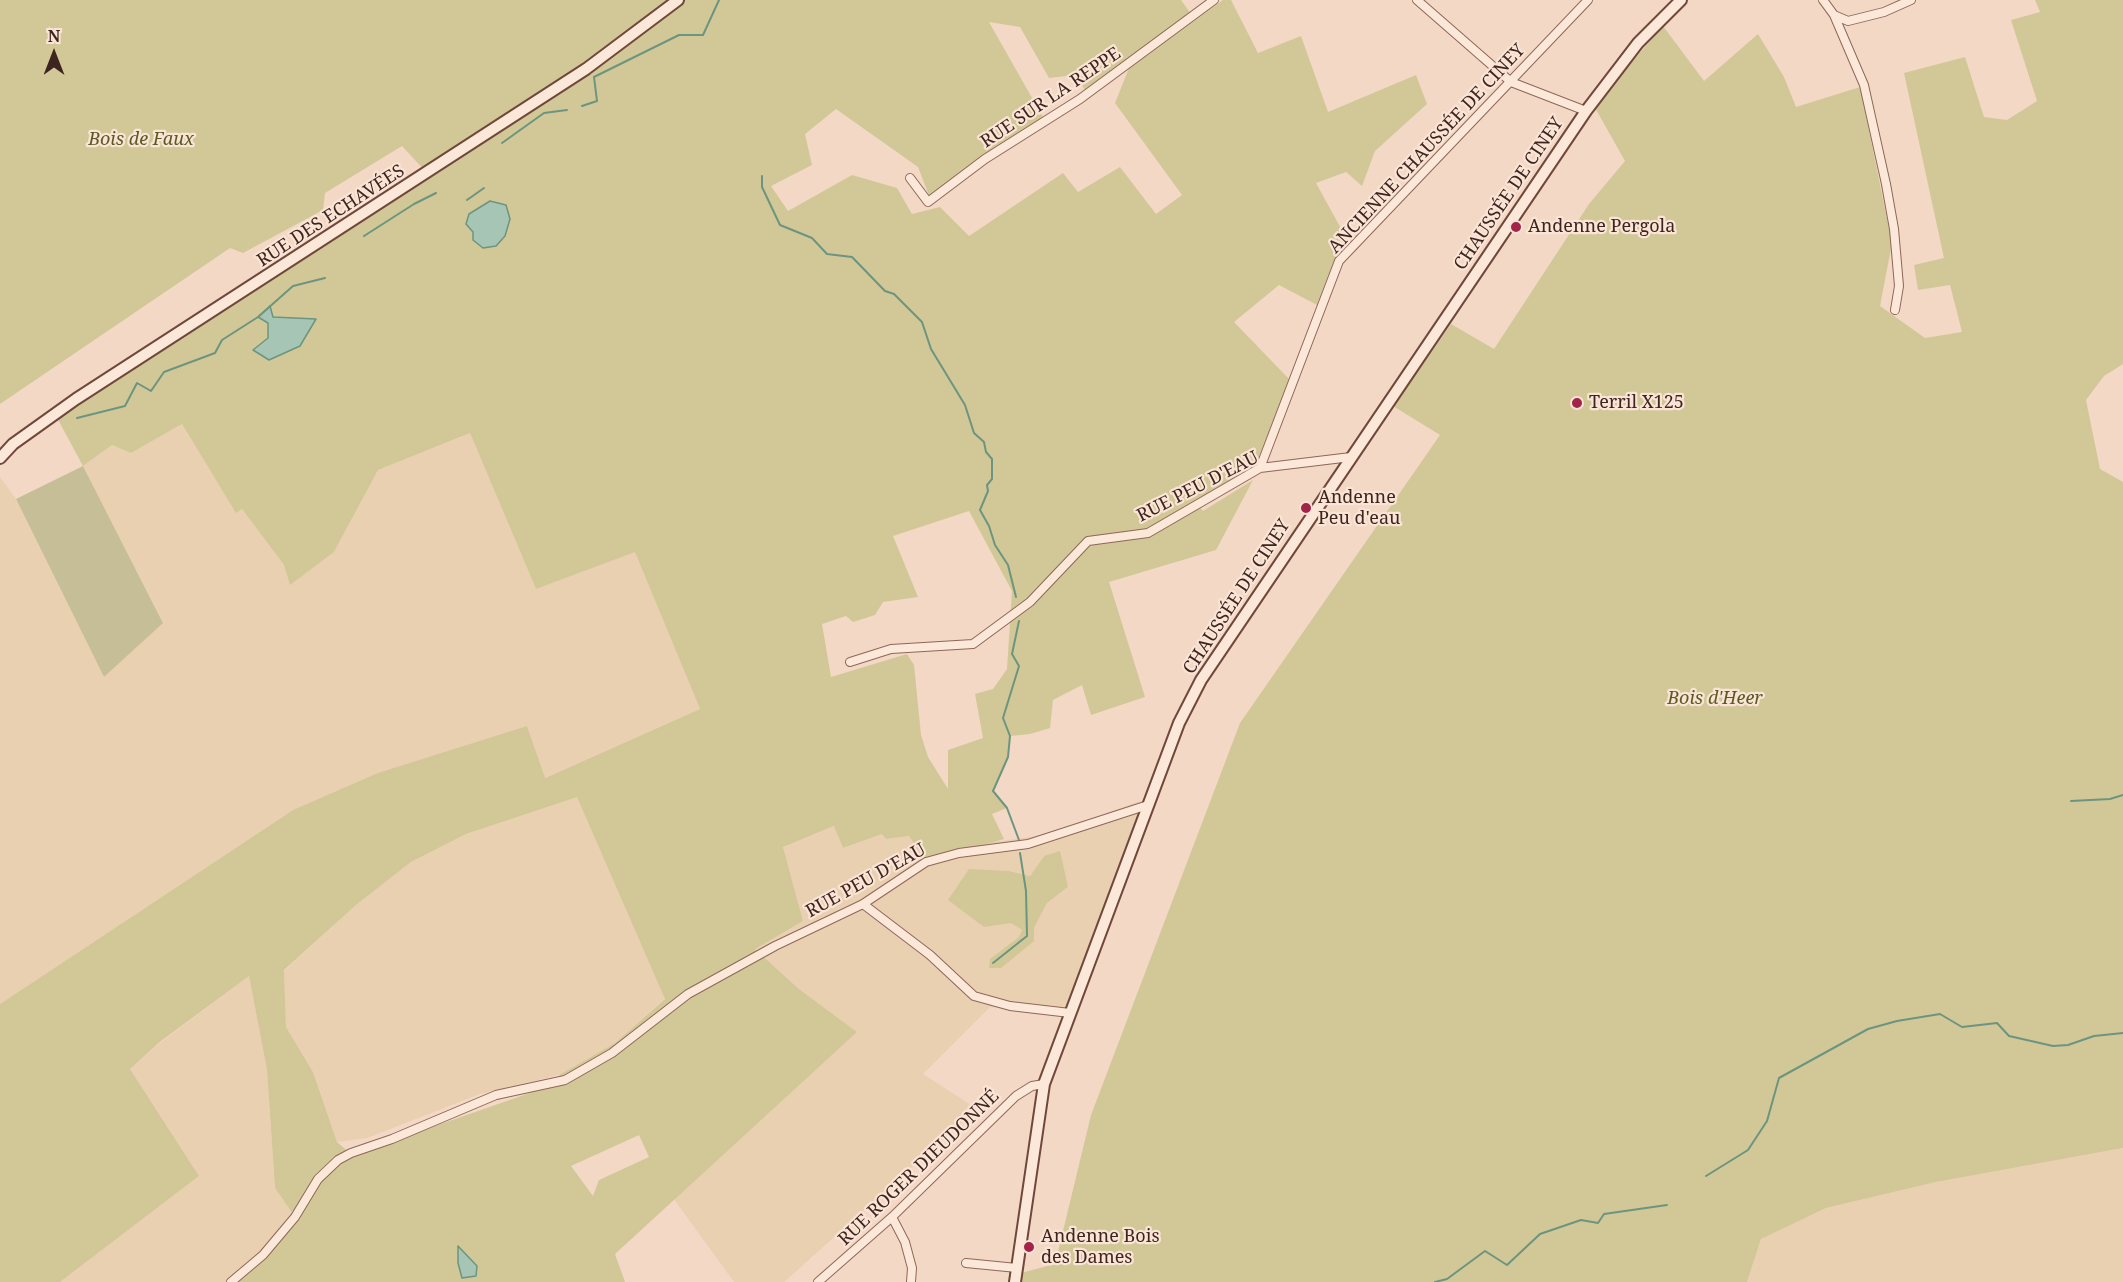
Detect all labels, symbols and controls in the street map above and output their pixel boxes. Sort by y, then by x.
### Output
north arrow [24,24,84,84]
text: N [48,25,60,47]
street label: ANCIENNE CHAUSSÉE DE CINEY [1324,40,1530,258]
street label: RUE SUR LA REPPE [977,43,1125,153]
street label: CHAUSSÉE DE CINEY [1450,113,1568,275]
park label: Bois de Faux [88,129,194,151]
street label: RUE DES ECHAVÉES [253,160,409,272]
place label: Andenne Pergola [1528,216,1675,238]
marker: Andenne Pergola [1509,220,1523,234]
place label: Terril X125 [1589,392,1684,414]
marker: Terril X125 [1570,396,1584,410]
street label: RUE PEU D'EAU [1134,447,1262,527]
place label: Andenne Peu d'eau [1318,487,1400,530]
marker: Andenne Peu d'eau [1299,501,1313,515]
street label: CHAUSSÉE DE CINEY [1179,516,1295,678]
park label: Bois d'Heer [1667,688,1763,710]
street label: RUE PEU D'EAU [802,839,930,923]
street label: RUE ROGER DIEUDONNÉ [834,1086,1004,1250]
place label: Andenne Bois des Dames [1041,1226,1160,1268]
marker: Andenne Bois des Dames [1022,1240,1036,1254]

